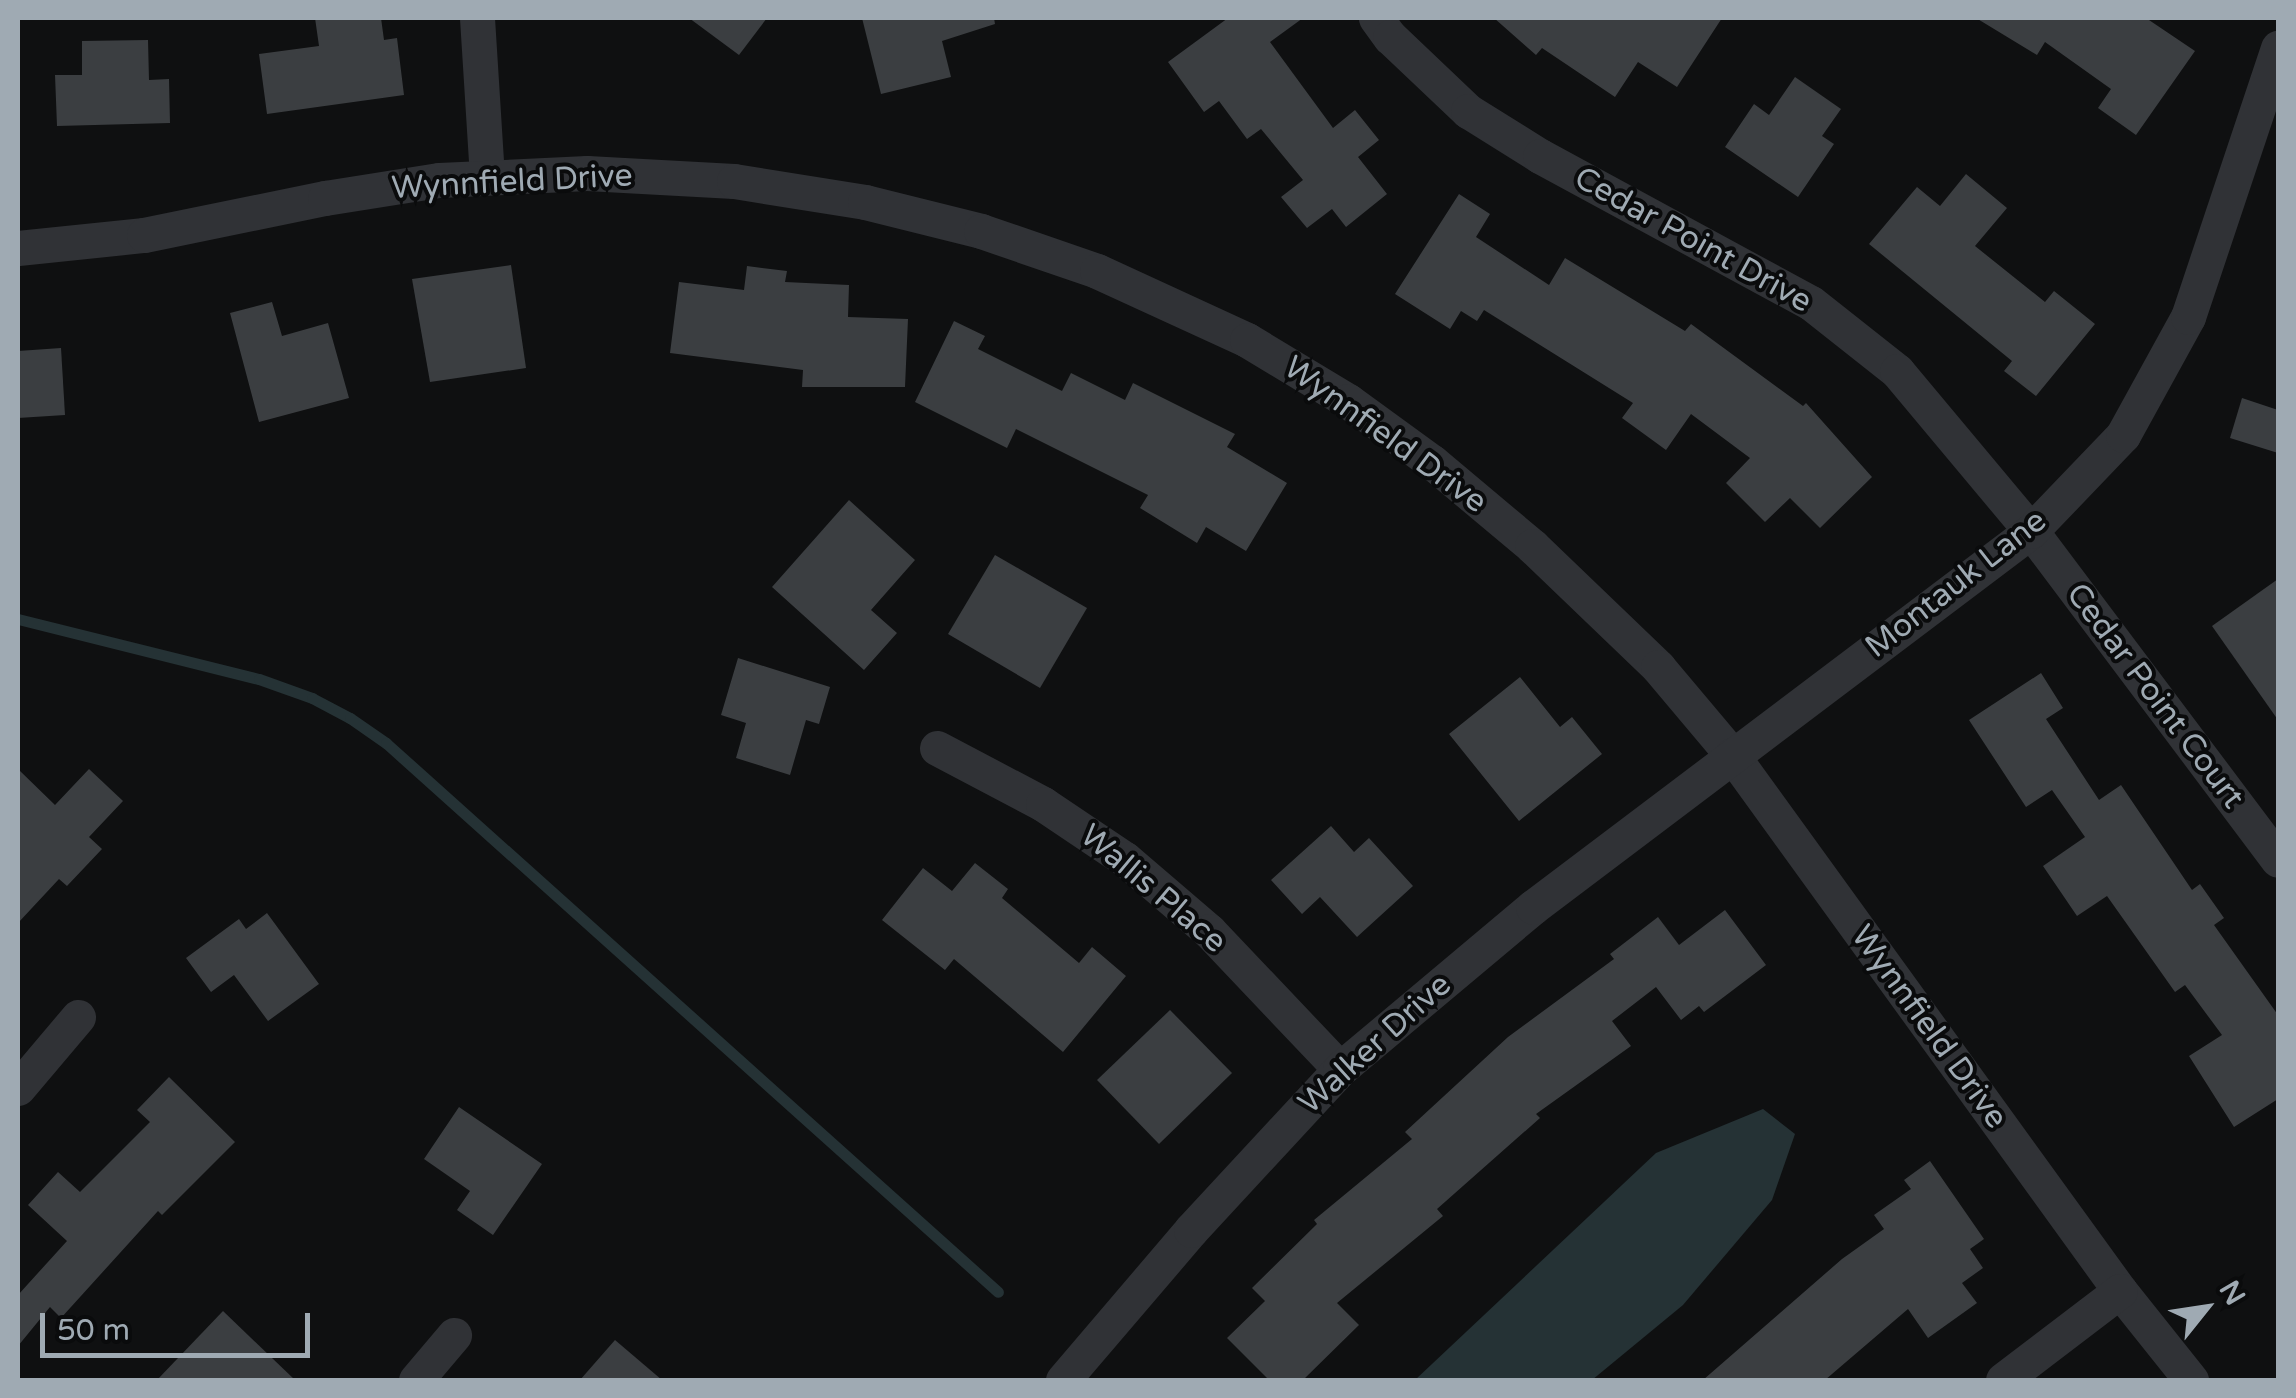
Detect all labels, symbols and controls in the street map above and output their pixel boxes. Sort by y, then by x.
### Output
street label: Wynnfield Drive [390,157,634,207]
street label: Cedar Point Drive [1568,159,1818,321]
street label: Wynnfield Drive [1276,348,1494,522]
street label: Montauk Lane [1858,502,2054,666]
street label: Cedar Point Court [2058,576,2252,816]
street label: Wallis Place [1072,817,1234,961]
street label: Wynnfield Drive [1842,918,2016,1136]
street label: Walker Drive [1291,966,1459,1122]
north arrow [2156,1258,2256,1358]
text: N [2212,1275,2252,1311]
scale bar [45,1293,315,1355]
text: 50 m [57,1312,130,1349]

